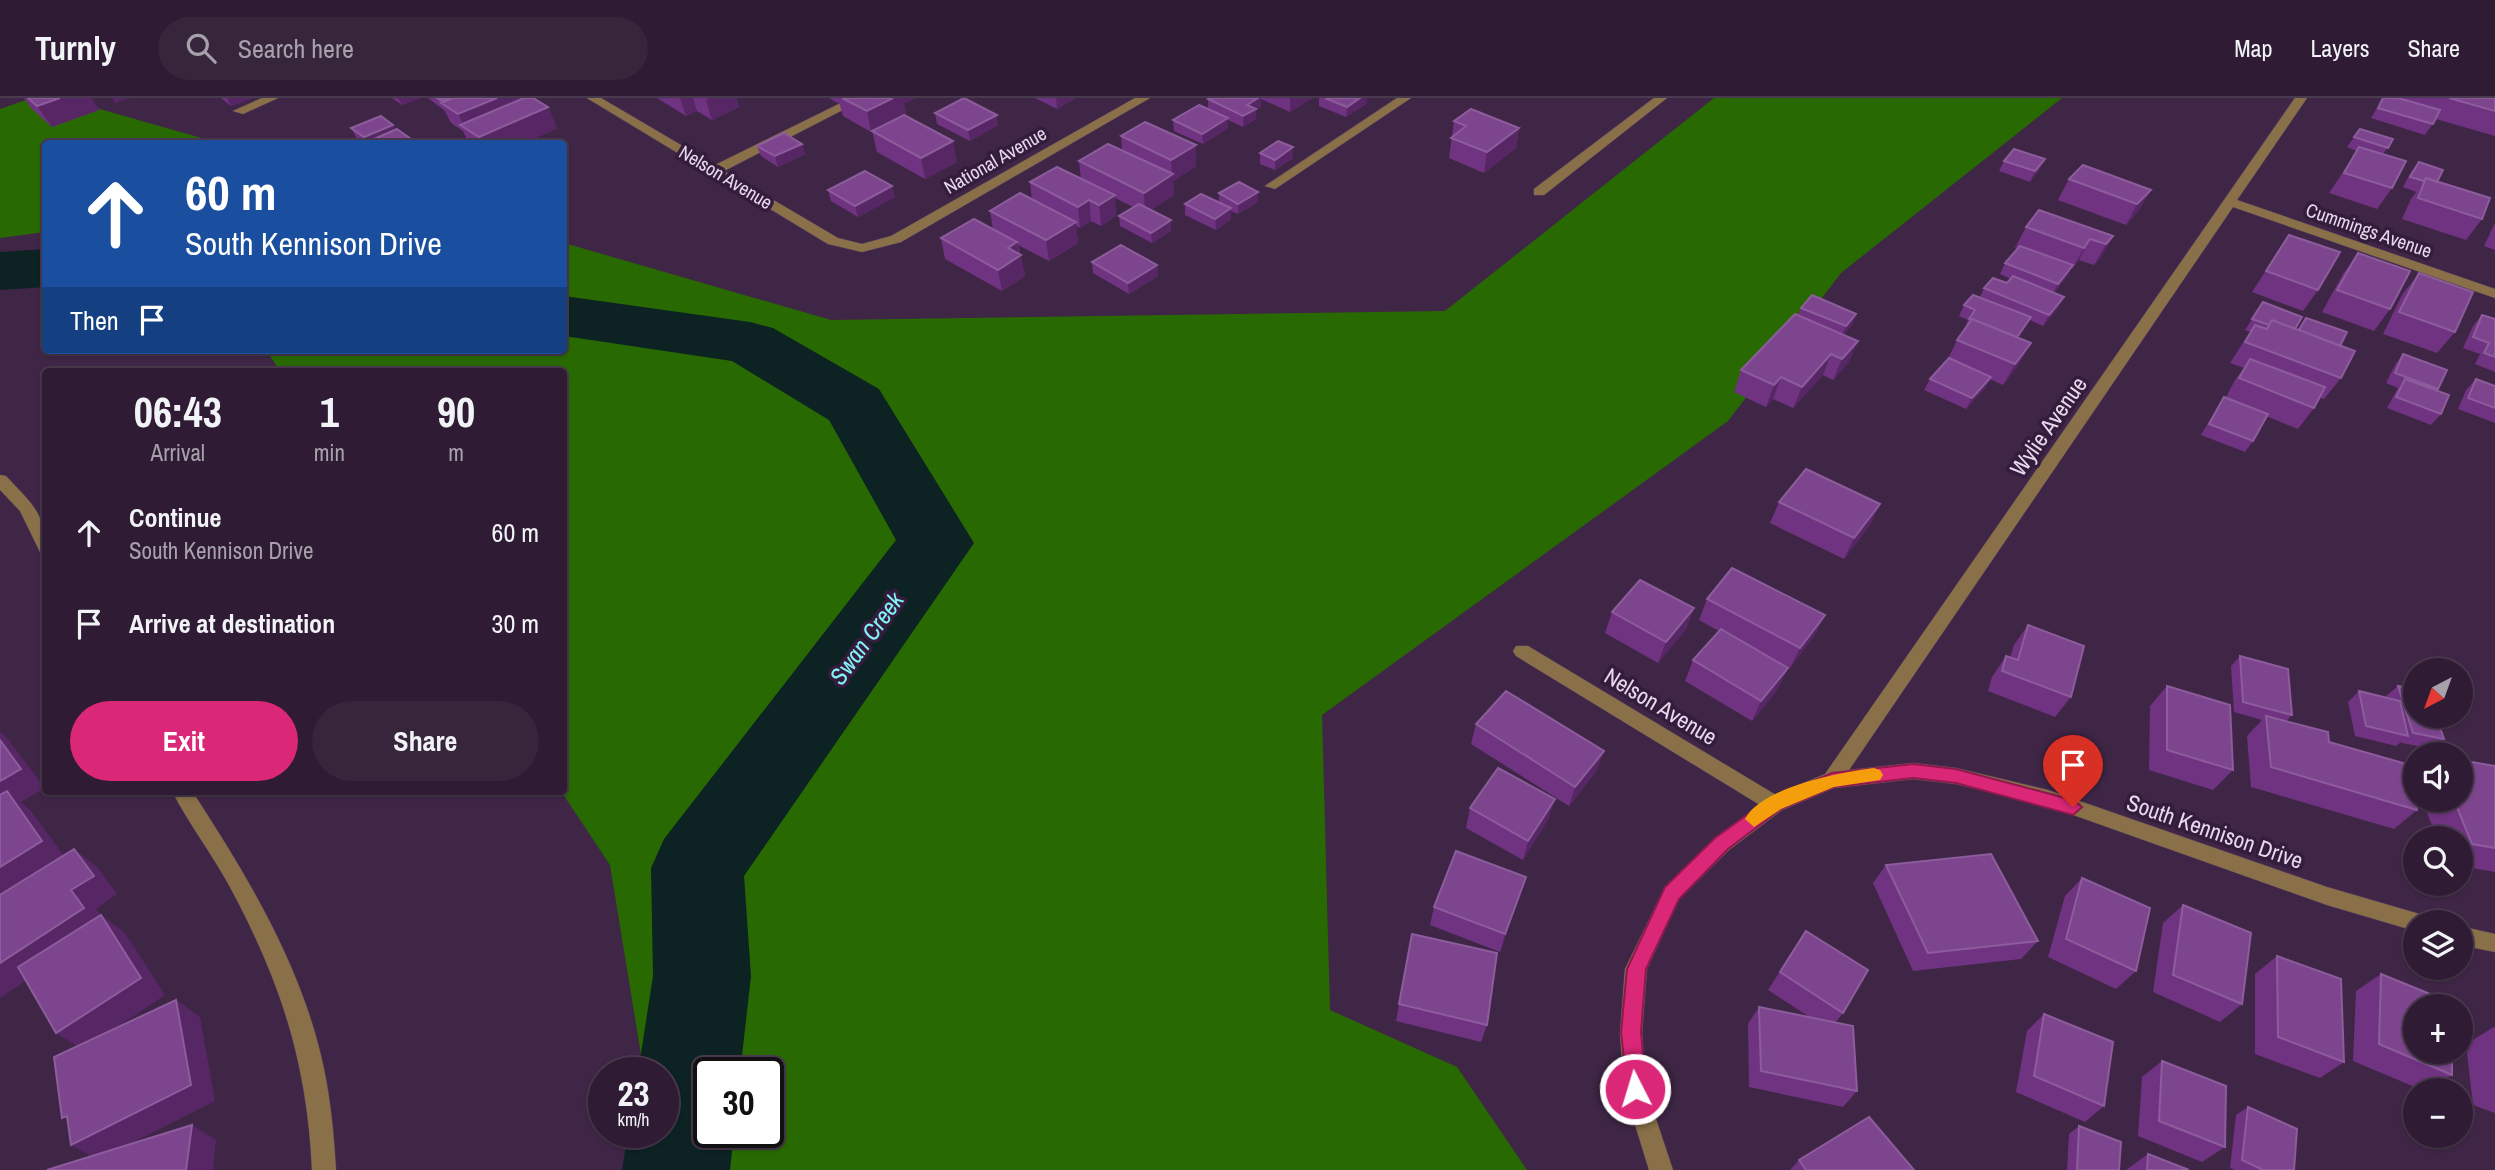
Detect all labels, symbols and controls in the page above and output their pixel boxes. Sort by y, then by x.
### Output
search box [158,17,648,80]
text: Turnly [35,26,116,70]
icon: search [182,29,220,67]
text: Search here [238,31,354,66]
text: Map [2234,32,2272,64]
text: Layers [2310,32,2369,64]
text: Share [2407,32,2460,64]
street label: National Avenue [939,120,1051,200]
street label: Nelson Avenue [674,139,778,215]
text: 60 m [185,159,277,225]
icon: ahead [70,168,161,259]
street label: Cummings Avenue [2303,196,2435,264]
text: South Kennison Drive [185,222,442,265]
icon: arrive [133,301,171,339]
text: Then [70,303,119,338]
street label: Wylie Avenue [2002,370,2094,482]
text: 06:43 [134,384,222,440]
text: 1 [320,384,339,440]
text: 90 [437,384,475,440]
text: Arrival [151,437,205,468]
text: min [314,437,345,468]
text: m [448,437,464,468]
text: Continue [129,500,221,535]
icon: ahead [70,514,108,552]
text: 60 m [492,515,539,550]
text: South Kennison Drive [129,535,314,566]
water label: Swan Creek [822,584,911,691]
icon: arrive [70,605,108,643]
text: Arrive at destination [129,606,335,641]
text: 30 m [492,606,539,641]
north arrow [2403,658,2473,728]
map controls [2403,658,2473,1148]
street label: Nelson Avenue [1599,660,1723,752]
button: Exit [70,701,298,781]
button: Share [312,701,539,781]
pin [2043,735,2103,807]
button: sound [2403,742,2473,812]
icon: arrive [2054,746,2092,784]
street label: South Kennison Drive [2123,786,2307,876]
button: search [2403,826,2473,896]
button: layers [2403,910,2473,980]
button: + [2403,994,2473,1064]
position arrow [1598,1052,1672,1126]
speed limit sign: 30 [693,1057,784,1148]
text: 23 [618,1070,649,1117]
button: − [2403,1078,2473,1148]
text: km/h [618,1107,650,1132]

